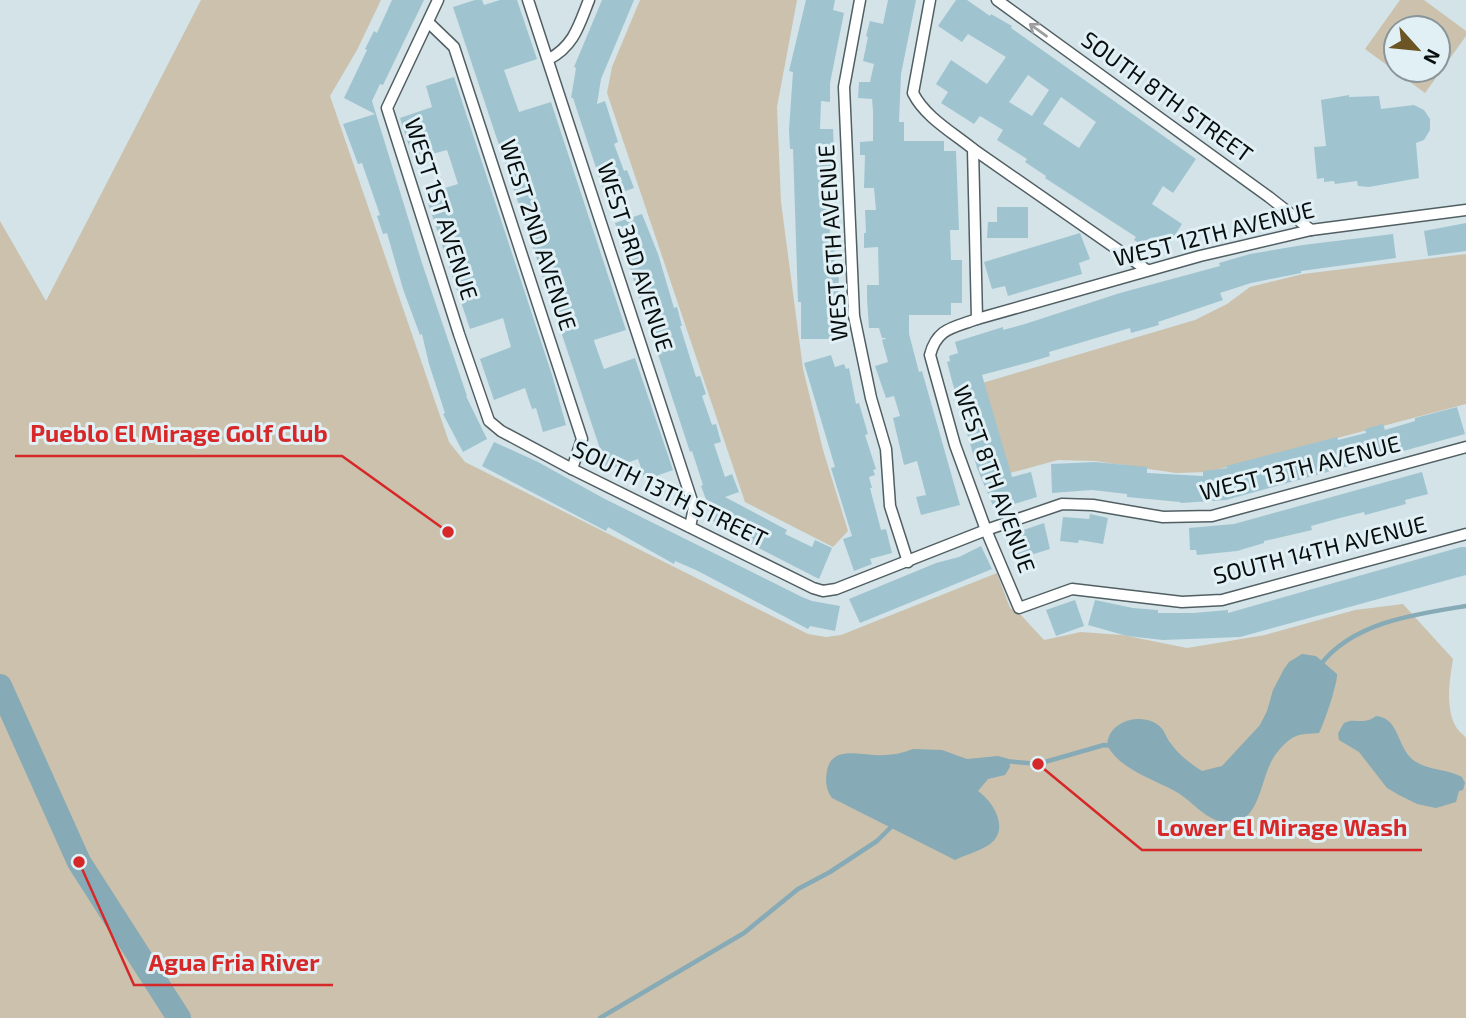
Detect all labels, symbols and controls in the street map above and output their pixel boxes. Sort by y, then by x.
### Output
north arrow [1382,14,1452,84]
one-way arrow [1029,23,1048,38]
street label: SOUTH 8TH STREET [1076,25,1259,168]
text: N [1419,46,1446,68]
street label: WEST 1ST AVENUE [399,114,485,303]
street label: WEST 2ND AVENUE [495,136,583,334]
street label: WEST 6TH AVENUE [811,144,853,342]
street label: WEST 3RD AVENUE [592,159,680,355]
street label: WEST 12TH AVENUE [1111,195,1317,272]
street label: WEST 8TH AVENUE [948,381,1042,576]
callout: Pueblo El Mirage Golf Club [15,411,342,456]
text: Pueblo El Mirage Golf Club [30,418,328,447]
street label: WEST 13TH AVENUE [1197,429,1403,505]
street label: SOUTH 13TH STREET [569,434,772,552]
street label: SOUTH 14TH AVENUE [1210,509,1429,589]
callout: Lower El Mirage Wash [1142,805,1422,850]
text: Lower El Mirage Wash [1157,812,1407,841]
callout: Agua Fria River [134,940,333,985]
text: Agua Fria River [149,947,320,976]

